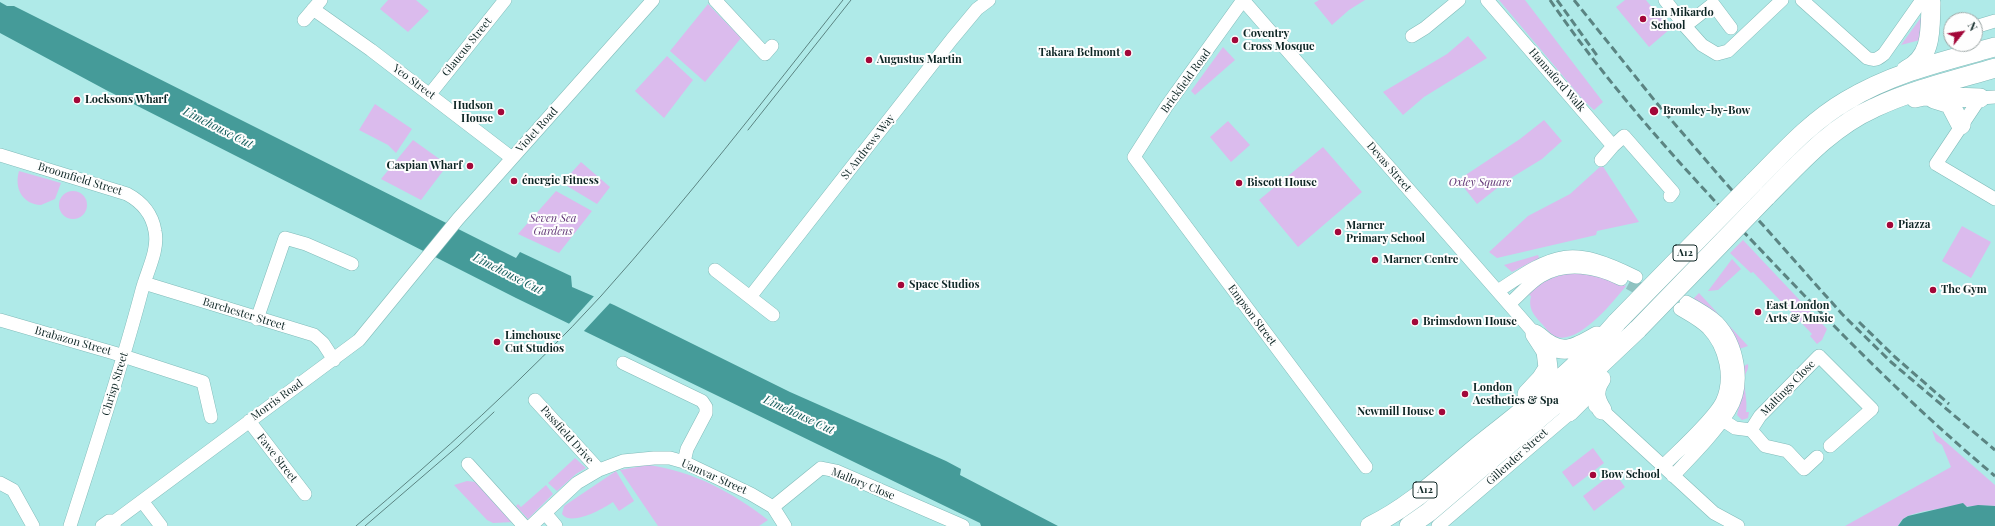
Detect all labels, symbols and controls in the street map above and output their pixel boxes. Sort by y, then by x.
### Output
place label: Ian Mikardo School [1651,6,1714,32]
north arrow [1943,12,1983,52]
marker: Ian Mikardo School [1638,14,1648,24]
street label: Glaucus Street [439,15,495,79]
text: N [1964,19,1981,33]
place label: Coventry Cross Mosque [1243,27,1315,53]
marker: Coventry Cross Mosque [1230,35,1240,45]
place label: Takara Belmont [1039,46,1120,60]
street label: Brickfield Road [1158,46,1214,116]
street label: Hannaford Walk [1526,46,1588,114]
marker: Takara Belmont [1123,48,1133,58]
place label: Augustus Martin [877,53,962,67]
marker: Augustus Martin [864,55,874,65]
street label: Yeo Street [390,62,438,102]
place label: Locksons Wharf [85,93,167,107]
marker: Locksons Wharf [72,95,82,105]
place label: Hudson House [453,99,493,125]
water label: Limehouse Cut [181,104,255,152]
place label: Bromley-by-Bow [1663,104,1750,118]
street label: Violet Road [513,105,561,155]
marker: Bromley-by-Bow [1648,105,1660,117]
marker: Hudson House [496,107,506,117]
street label: St Andrews Way [838,112,898,182]
street label: Devas Street [1364,139,1414,195]
place label: Caspian Wharf [387,159,462,173]
street label: Broomfield Street [36,160,124,198]
marker: Caspian Wharf [465,161,475,171]
place label: énergie Fitness [522,174,599,188]
marker: énergie Fitness [509,176,519,186]
place label: Biscott House [1247,176,1317,190]
park label: Oxley Square [1449,176,1511,190]
marker: Biscott House [1234,178,1244,188]
park label: Seven Sea Gardens [529,212,577,238]
place label: Piazza [1898,218,1930,232]
place label: Marner Primary School [1346,219,1425,245]
marker: Piazza [1885,220,1895,230]
marker: Marner Primary School [1333,227,1343,237]
road number: A12 [1673,245,1697,261]
water label: Limehouse Cut [471,250,545,298]
place label: Marner Centre [1383,253,1458,267]
marker: Marner Centre [1370,255,1380,265]
place label: Space Studios [909,278,980,292]
marker: Space Studios [896,280,906,290]
street label: Empson Street [1225,282,1279,348]
place label: The Gym [1941,283,1987,297]
marker: The Gym [1928,285,1938,295]
street label: Barchester Street [201,295,287,333]
place label: East London Arts & Music [1766,299,1833,325]
marker: East London Arts & Music [1753,307,1763,317]
place label: Brimsdown House [1423,315,1517,329]
marker: Brimsdown House [1410,317,1420,327]
street label: Brabazon Street [33,324,113,358]
place label: Limehouse Cut Studios [505,329,564,355]
marker: Limehouse Cut Studios [492,337,502,347]
street label: Chrisp Street [99,351,131,417]
street label: Maltings Close [1758,357,1818,419]
street label: Morris Road [248,377,306,423]
place label: London Aesthetics & Spa [1473,381,1559,407]
marker: London Aesthetics & Spa [1460,389,1470,399]
water label: Limehouse Cut [761,392,837,438]
street label: Passfield Drive [538,403,596,467]
place label: Newmill House [1357,405,1434,419]
marker: Newmill House [1437,407,1447,417]
street label: Gillender Street [1483,426,1551,488]
street label: Fawe Street [254,431,300,485]
street label: Uamvar Street [679,457,749,497]
street label: Mallory Close [829,465,897,503]
place label: Bow School [1601,468,1660,482]
marker: Bow School [1588,470,1598,480]
road number: A12 [1413,482,1437,498]

